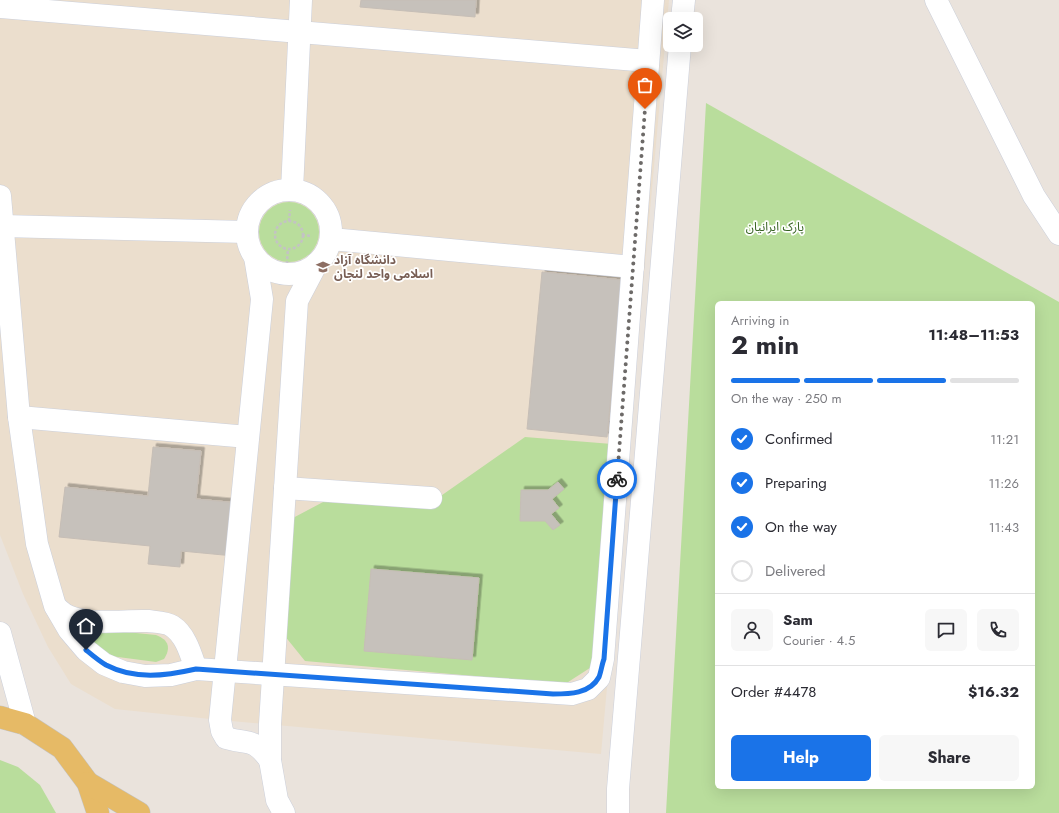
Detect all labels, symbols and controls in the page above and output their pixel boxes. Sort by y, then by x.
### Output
map controls [663,12,703,52]
button: layers [663,12,703,52]
pin [628,68,662,109]
icon: bag [634,74,656,96]
park label: پارک ایرانیان [746,218,804,236]
place label: دانشگاه آزاد اسلامی واحد لنجان [334,251,433,283]
school or university icon: دانشگاه آزاد اسلامی واحد لنجان [315,259,331,275]
text: Arriving in [731,311,789,330]
text: 11:48–11:53 [928,324,1019,346]
text: 2 min [731,326,799,364]
text: On the way · 250 m [731,389,842,408]
icon: check [731,428,753,450]
text: Confirmed [765,428,833,450]
text: 11:21 [990,430,1019,449]
courier [597,459,637,499]
icon: bike [606,468,628,490]
icon: check [731,472,753,494]
text: Preparing [765,472,827,494]
text: 11:26 [989,474,1019,493]
icon: check [731,516,753,538]
text: On the way [765,516,837,538]
text: 11:43 [989,518,1019,537]
text: Delivered [765,560,826,582]
pin [69,609,103,650]
button: person [731,609,773,651]
text: Sam [783,609,813,631]
button: chat [925,609,967,651]
button: phone [977,609,1019,651]
icon: home [75,615,97,637]
text: Courier · 4.5 [783,631,855,650]
text: Order #4478 [731,681,817,703]
text: $16.32 [968,681,1019,703]
button: Help [731,735,871,781]
button: Share [879,735,1019,781]

